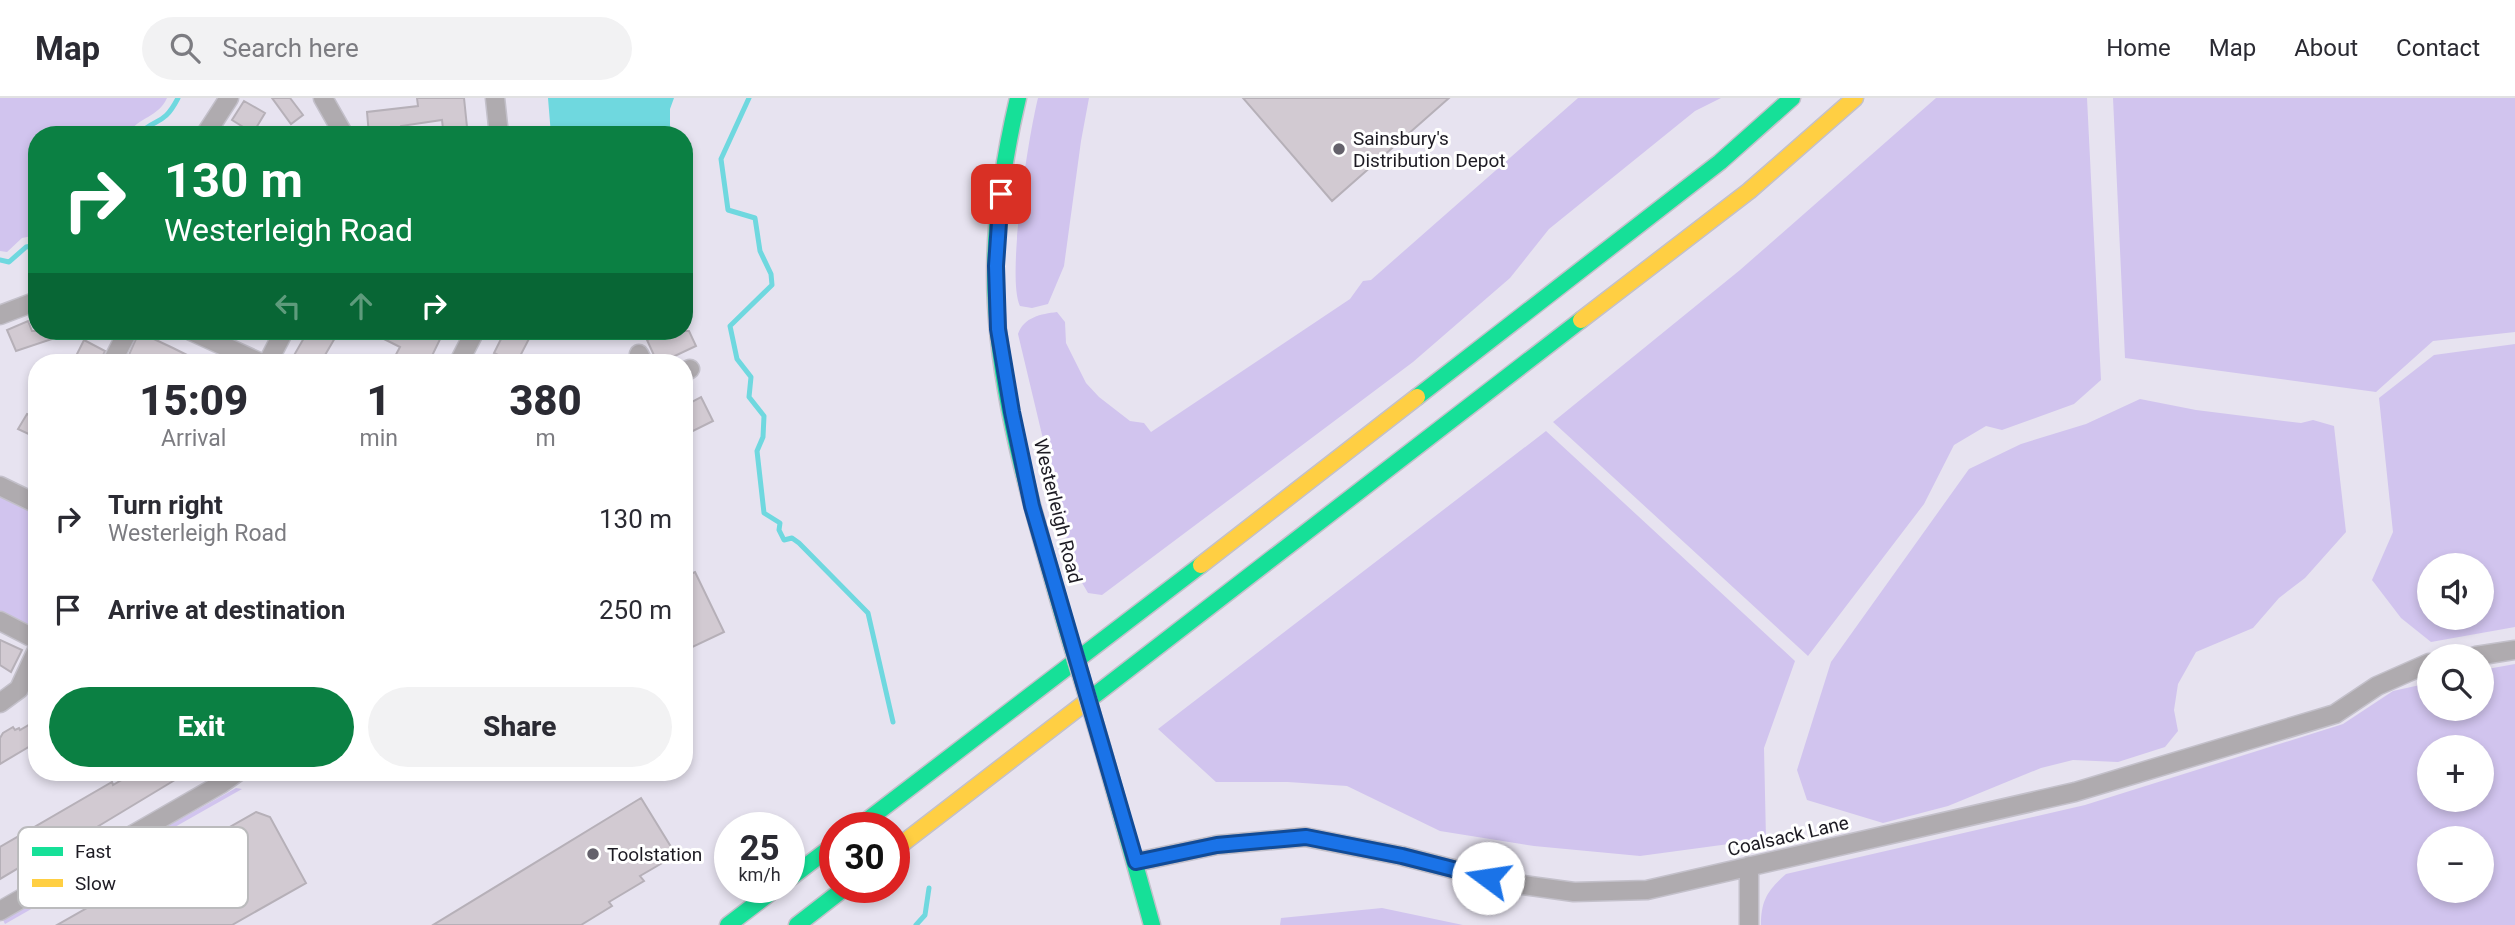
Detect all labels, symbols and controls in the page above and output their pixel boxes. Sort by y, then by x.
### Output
search box [142,17,632,80]
text: Map [35,29,100,68]
icon: search [166,29,204,67]
text: Search here [222,33,359,63]
text: Home [2106,34,2171,62]
text: Map [2209,34,2256,62]
text: About [2294,34,2358,62]
text: Contact [2396,34,2480,62]
place label: Sainsbury's Distribution Depot [1353,127,1505,172]
marker: Sainsbury's Distribution Depot [1331,141,1347,157]
text: 130 m [164,152,303,209]
icon: right [49,154,140,245]
pin [971,164,1031,224]
icon: arrive [982,175,1020,213]
text: Westerleigh Road [164,211,413,249]
icon: left [269,287,307,325]
icon: ahead [342,287,380,325]
icon: right [415,287,453,325]
text: 15:09 [139,376,248,425]
text: 1 [367,376,391,425]
text: 380 [509,376,582,425]
text: Arrival [161,425,226,452]
text: min [359,425,398,452]
text: m [535,425,556,452]
street label: Westerleigh Road [1029,436,1087,586]
text: Turn right [108,490,223,520]
icon: right [49,500,87,538]
text: 130 m [599,504,672,534]
text: Westerleigh Road [108,520,287,547]
map controls [2417,553,2494,903]
button: sound [2417,553,2494,630]
icon: arrive [49,591,87,629]
text: Arrive at destination [108,595,345,625]
text: 250 m [599,595,672,625]
button: search [2417,644,2494,721]
button: Exit [49,687,354,767]
button: Share [368,687,672,767]
button: + [2417,735,2494,812]
street label: Coalsack Lane [1725,811,1851,861]
speed limit sign: 30 [819,812,910,903]
button: − [2417,826,2494,903]
legend [18,827,248,908]
text: 25 [739,828,780,869]
text: Fast [75,840,112,863]
position arrow [1451,841,1525,915]
place label: Toolstation [607,843,702,866]
marker: Toolstation [585,846,601,862]
text: km/h [738,864,781,885]
text: Slow [75,872,116,895]

